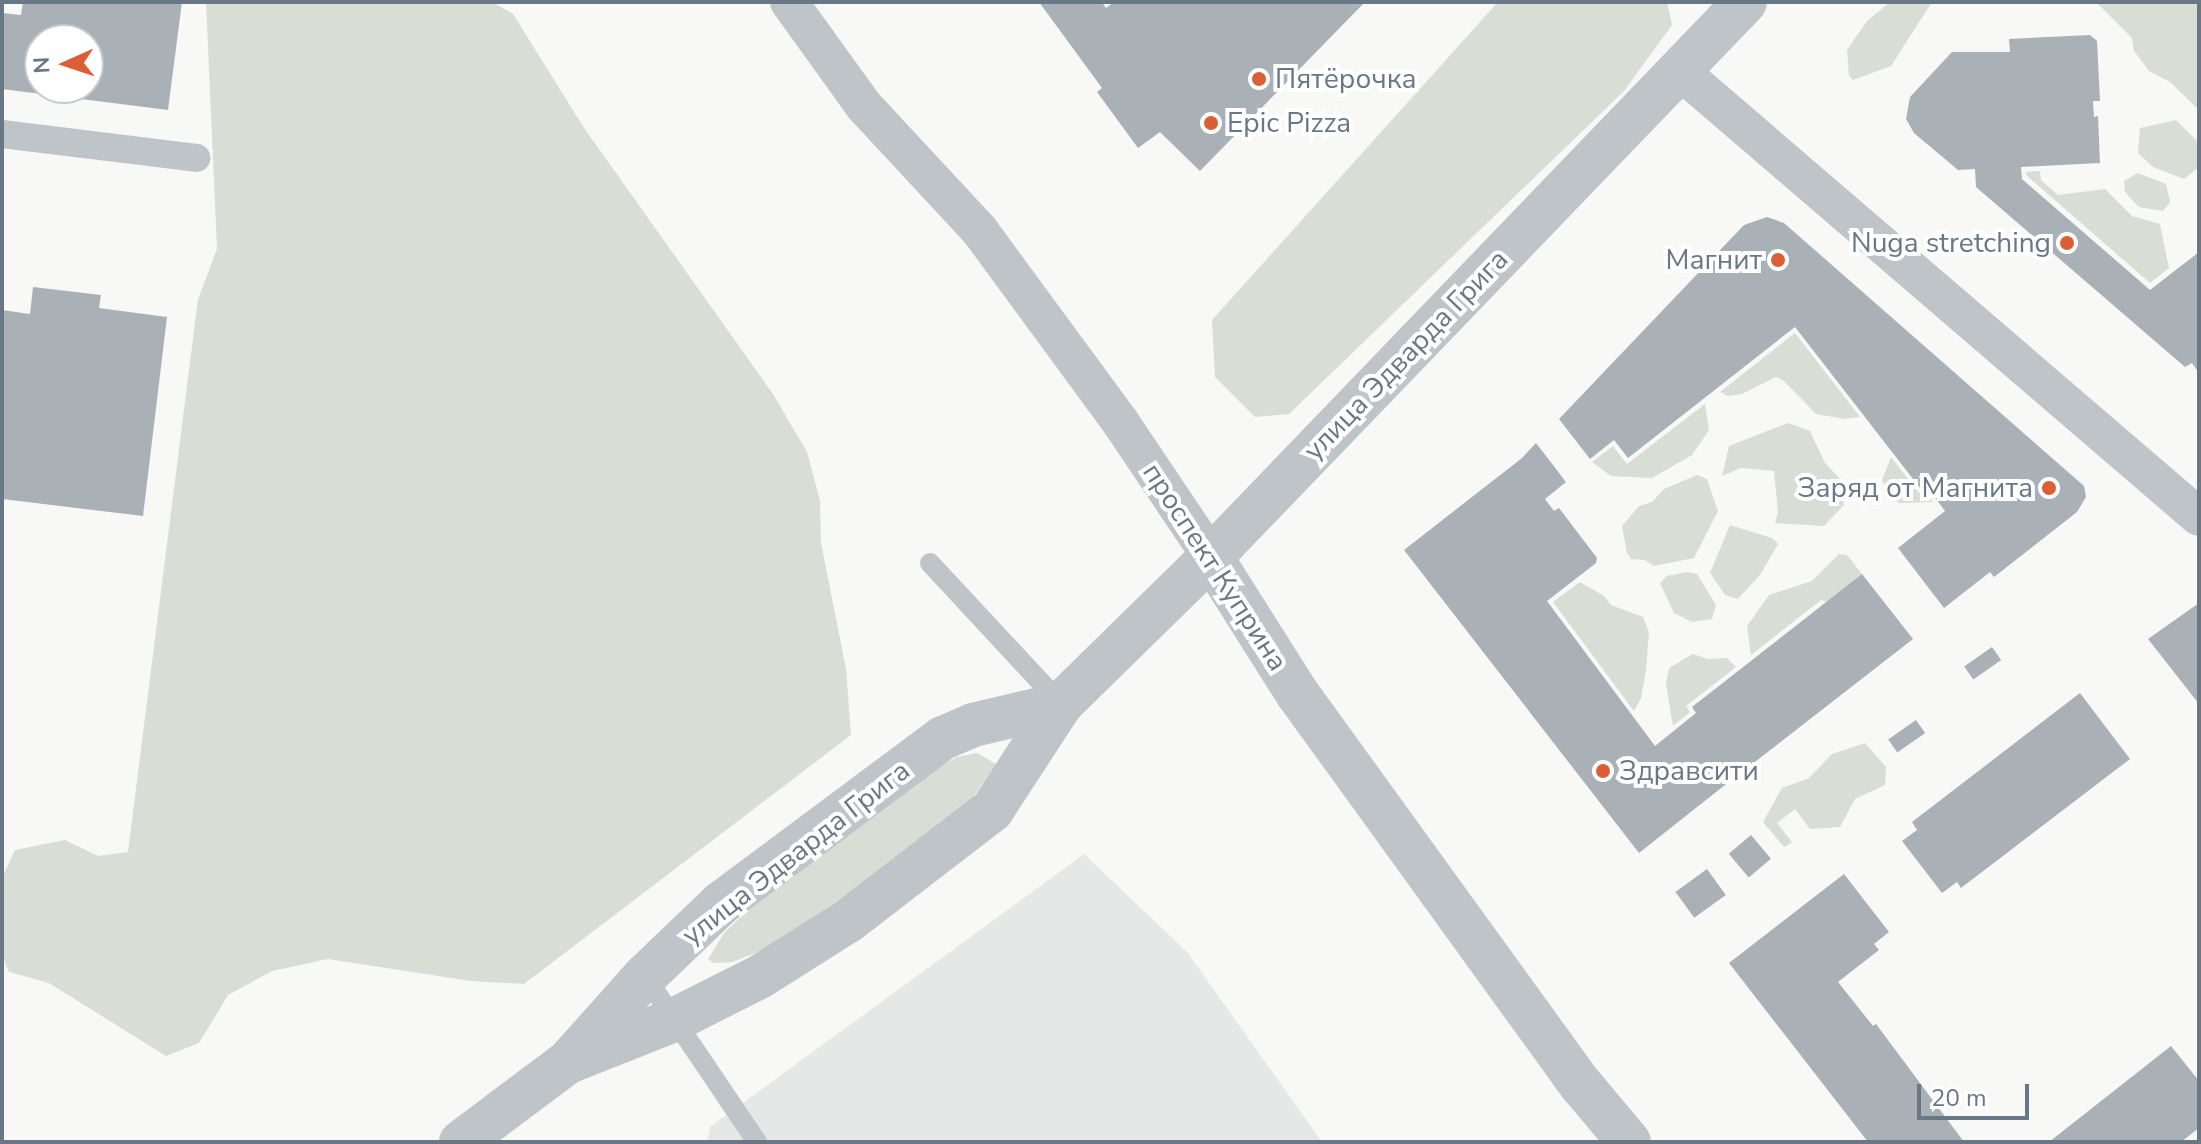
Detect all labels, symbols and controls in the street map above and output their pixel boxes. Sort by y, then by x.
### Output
north arrow [24,24,104,104]
text: N [27,56,57,74]
place label: Пятёрочка [1275,62,1417,96]
marker: Пятёрочка [1250,70,1268,88]
place label: Epic Pizza [1227,106,1351,140]
marker: Epic Pizza [1202,114,1220,132]
place label: Nuga stretching [1851,226,2051,260]
marker: Nuga stretching [2058,234,2076,252]
street label: улица Эдварда Грига [1297,243,1515,467]
place label: Магнит [1666,243,1762,277]
marker: Магнит [1769,251,1787,269]
street label: проспект Куприна [1135,457,1295,677]
place label: Заряд от Магнита [1798,471,2033,505]
marker: Заряд от Магнита [2040,479,2058,497]
street label: улица Эдварда Грига [676,754,916,952]
place label: Здравсити [1619,754,1759,788]
marker: Здравсити [1594,762,1612,780]
scale bar [1921,1068,2033,1118]
text: 20 m [1931,1082,1987,1114]

